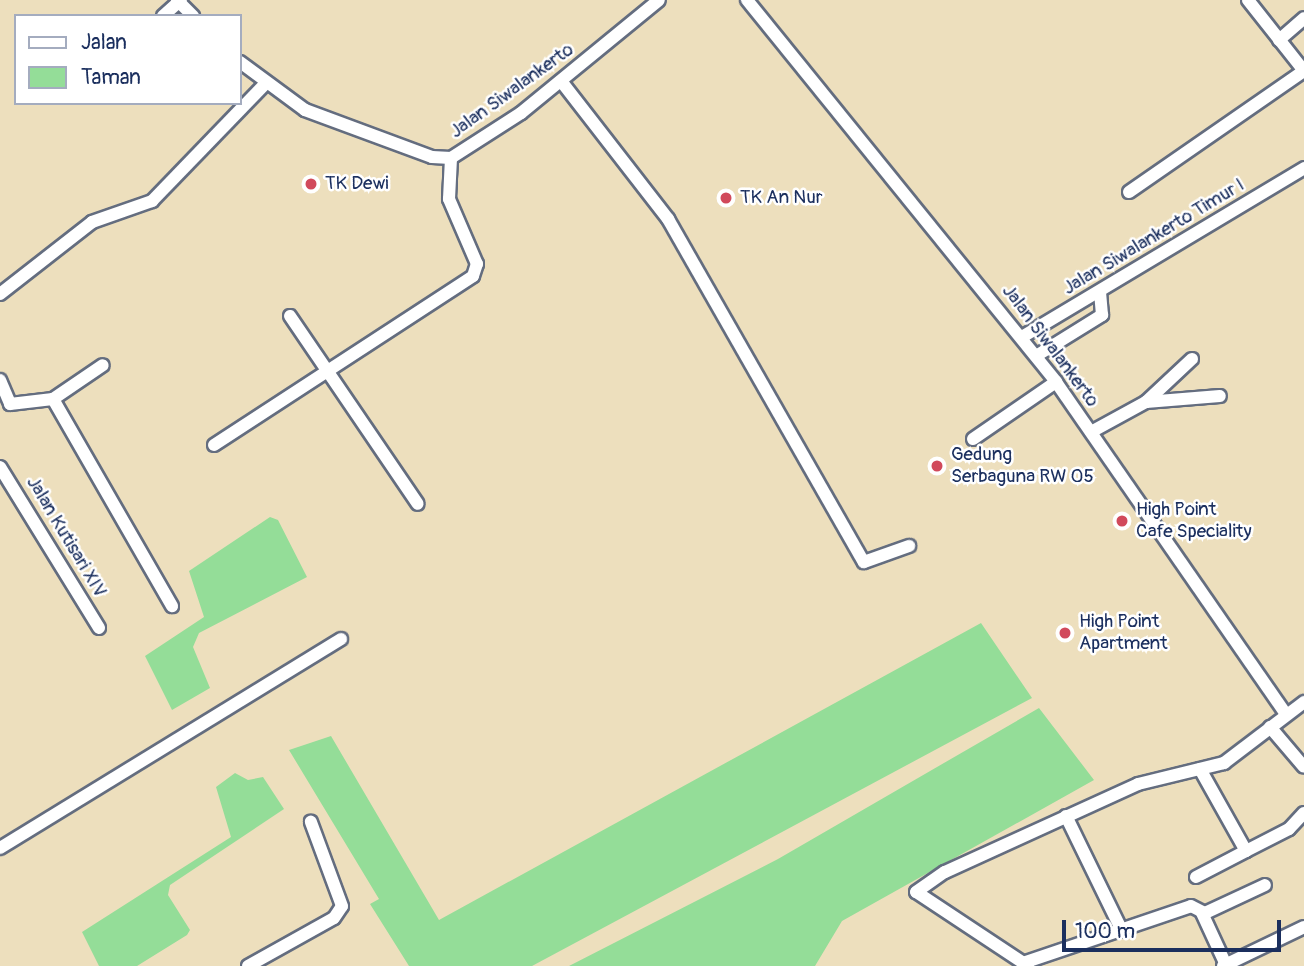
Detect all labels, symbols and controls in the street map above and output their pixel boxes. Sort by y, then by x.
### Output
legend [14,14,242,105]
text: Jalan [81,29,127,56]
street label: Jalan Siwalankerto [446,39,578,143]
text: Taman [81,64,141,91]
place label: TK Dewi [325,173,389,195]
street label: Jalan Siwalankerto Timur I [1059,174,1249,300]
marker: TK Dewi [303,176,319,192]
place label: TK An Nur [740,187,823,209]
marker: TK An Nur [718,190,734,206]
street label: Jalan Siwalankerto [997,280,1103,412]
place label: Gedung Serbaguna RW 05 [951,444,1094,488]
marker: Gedung Serbaguna RW 05 [929,458,945,474]
street label: Jalan Kutisari XIV [21,473,111,601]
place label: High Point Cafe Speciality [1136,499,1252,543]
marker: High Point Cafe Speciality [1114,513,1130,529]
place label: High Point Apartment [1079,611,1168,655]
marker: High Point Apartment [1057,625,1073,641]
scale bar [1066,906,1285,950]
text: 100 m [1075,918,1135,945]

